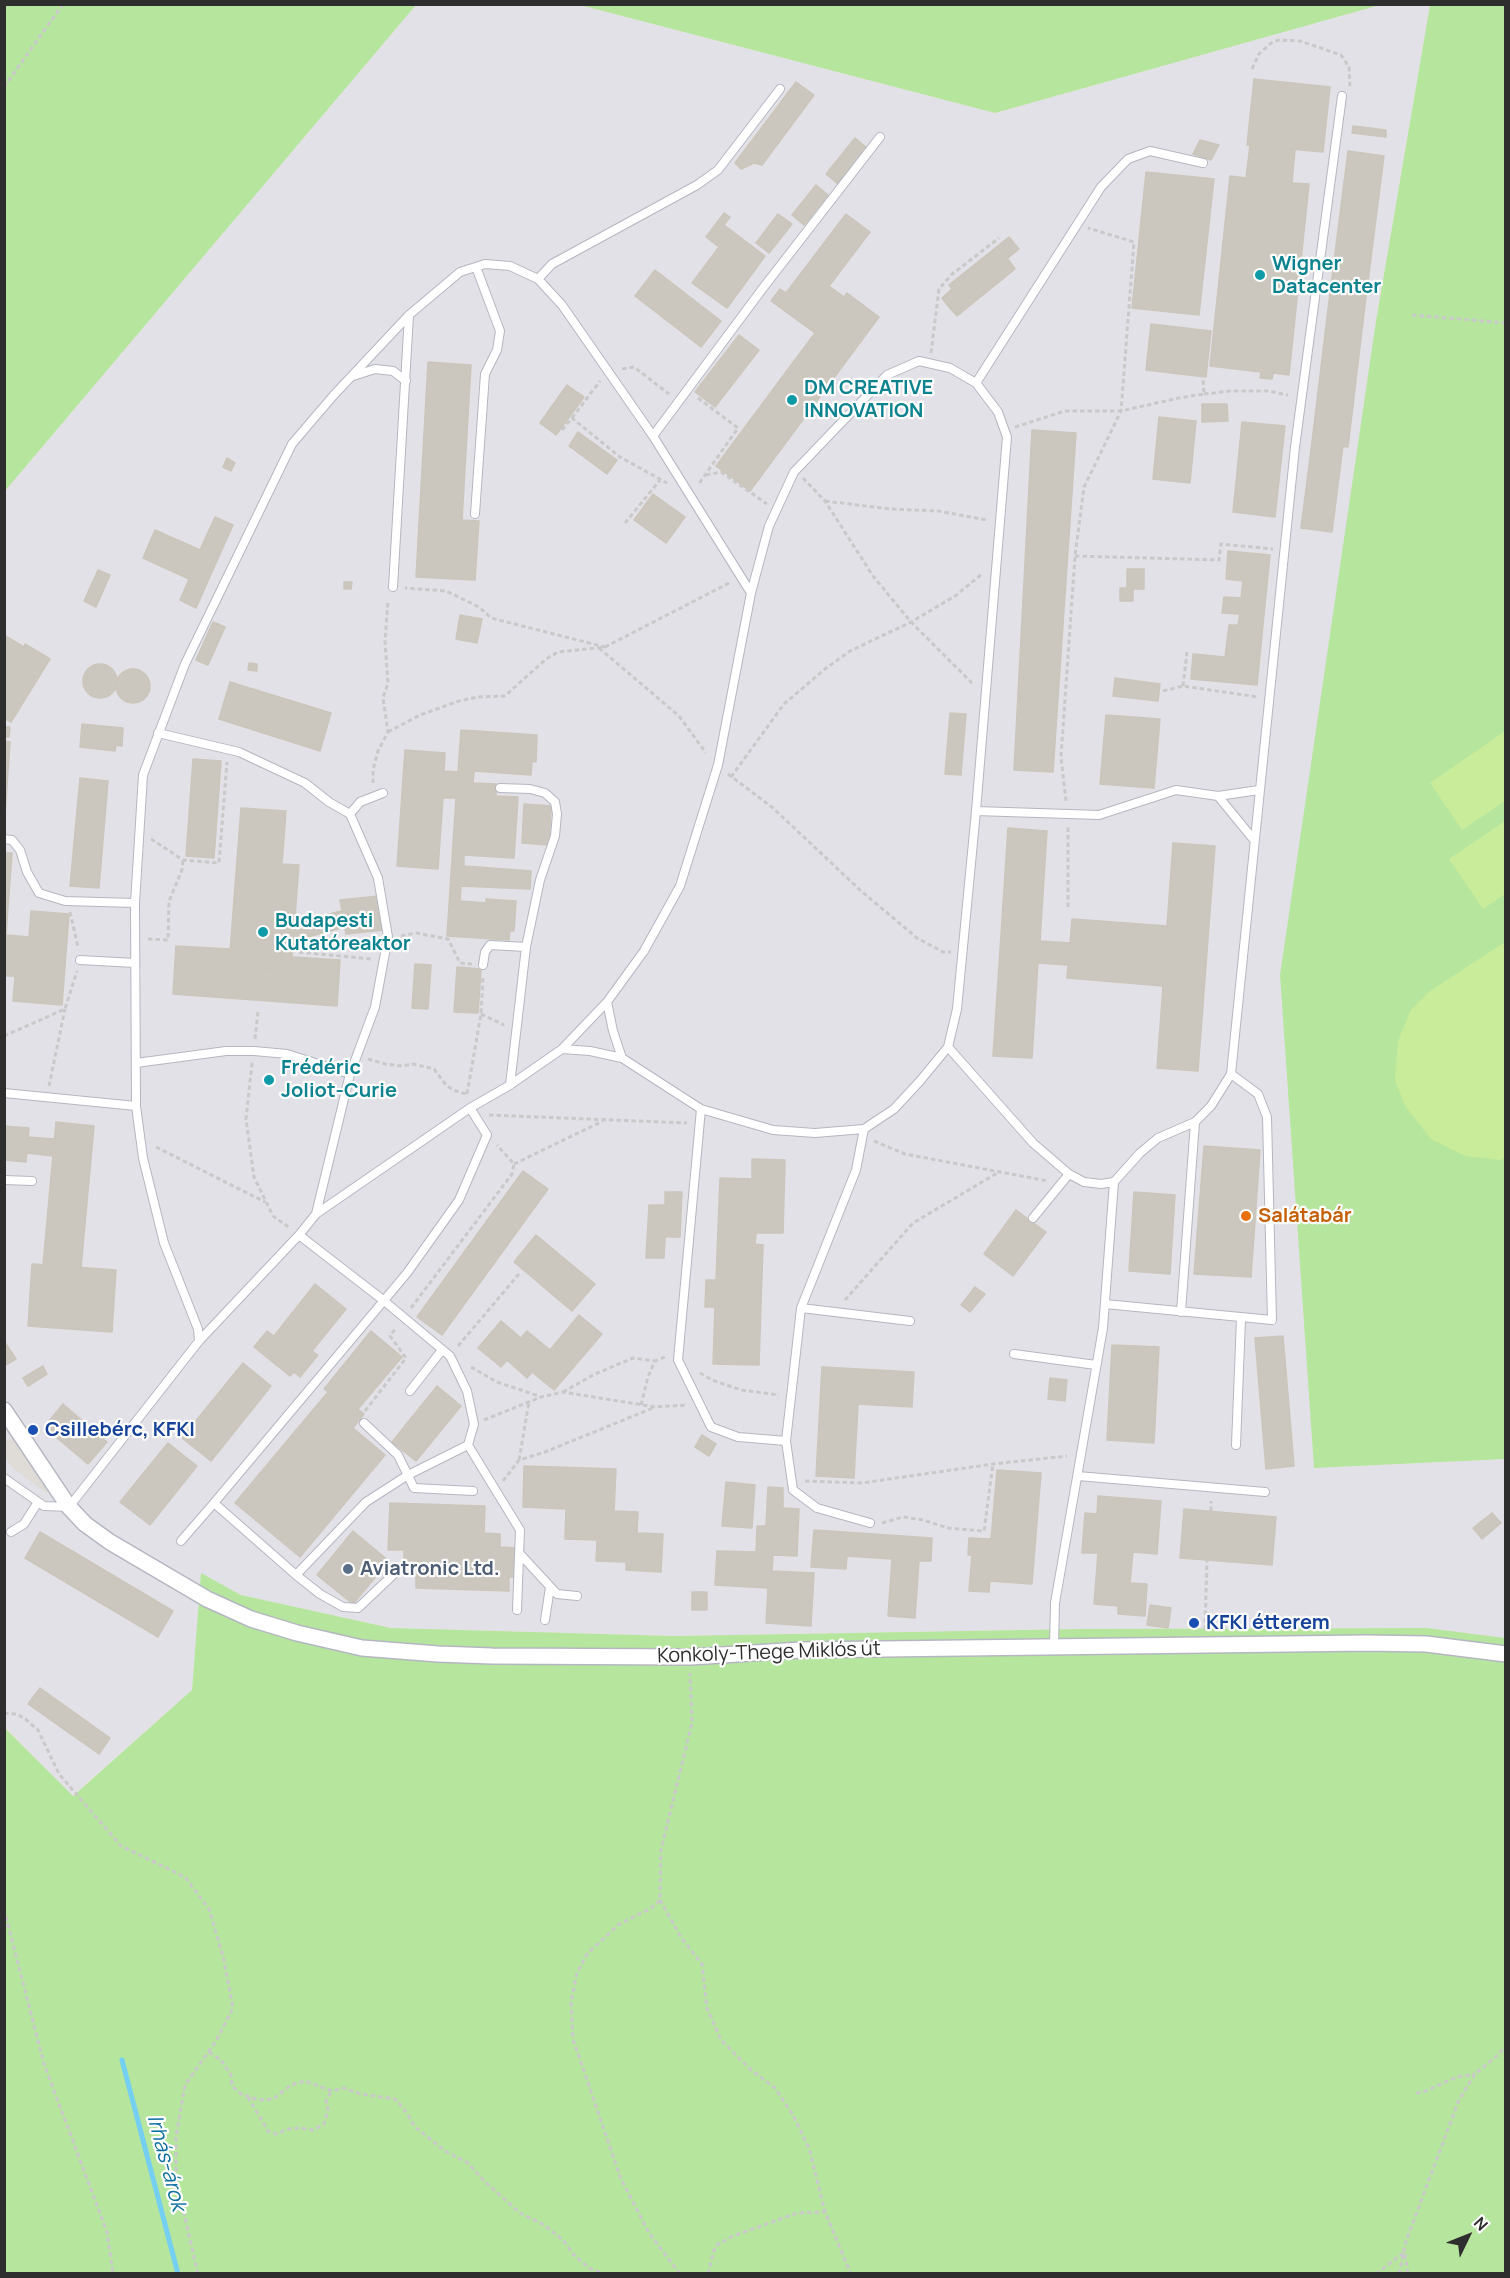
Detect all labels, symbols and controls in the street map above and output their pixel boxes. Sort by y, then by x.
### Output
place label: Wigner Datacenter [1272,252,1381,299]
marker: Wigner Datacenter [1253,268,1267,282]
place label: DM CREATIVE INNOVATION [804,376,933,423]
marker: DM CREATIVE INNOVATION [785,393,799,407]
place label: Budapesti Kutatóreaktor [275,909,411,956]
marker: Budapesti Kutatóreaktor [256,925,270,939]
place label: Frédéric Joliot-Curie [281,1056,397,1103]
marker: Frédéric Joliot-Curie [262,1073,276,1087]
place label: Salátabár [1258,1204,1352,1228]
marker: Salátabár [1239,1209,1253,1223]
place label: Csillebérc, KFKI [45,1418,195,1442]
marker: Csillebérc, KFKI [26,1423,40,1437]
place label: Aviatronic Ltd. [360,1557,500,1581]
marker: Aviatronic Ltd. [341,1562,355,1576]
place label: KFKI étterem [1206,1611,1330,1635]
marker: KFKI étterem [1187,1616,1201,1630]
street label: Konkoly-Thege Miklós út [657,1637,881,1669]
water label: Irhás-árok [141,2112,191,2214]
north arrow [1438,2206,1498,2266]
text: N [1469,2212,1493,2235]

